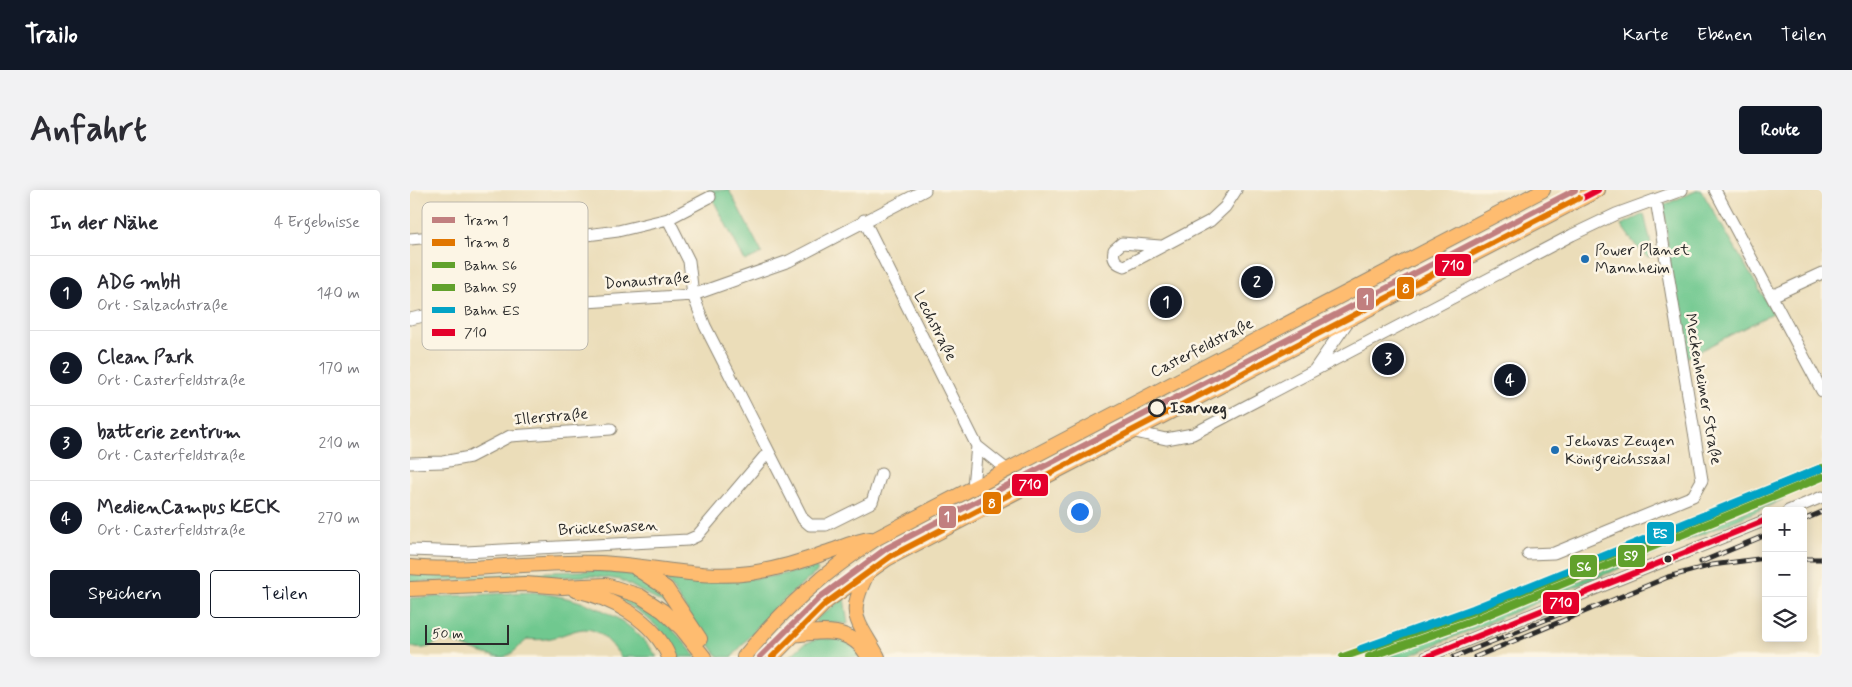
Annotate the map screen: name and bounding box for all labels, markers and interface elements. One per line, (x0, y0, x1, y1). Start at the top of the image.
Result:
text: Trailo (25, 20, 78, 51)
text: Karte (1623, 23, 1669, 47)
text: Ebenen (1697, 23, 1753, 47)
text: Teilen (1781, 23, 1827, 47)
button: Route (1739, 106, 1822, 154)
text: Anfahrt (30, 107, 147, 153)
legend (422, 202, 588, 350)
text: In der Nähe (50, 209, 158, 237)
text: 4 Ergebnisse (274, 212, 360, 233)
text: Tram 1 (464, 212, 508, 230)
text: Tram 8 (464, 234, 510, 252)
place label: Power Planet Mannheim (1595, 240, 1690, 279)
line badge: 710 (1434, 253, 1472, 277)
marker: Power Planet Mannheim (1579, 253, 1591, 265)
text: Bahn S6 (464, 257, 517, 275)
text: 710 (1442, 257, 1464, 275)
pin: 2 (1241, 263, 1273, 301)
street label: Donaustraße (604, 268, 691, 294)
text: ADG mbH (97, 270, 180, 295)
line badge: 8 (1396, 276, 1415, 300)
text: Bahn S9 (464, 279, 517, 297)
text: 8 (1402, 280, 1410, 298)
text: 1 (62, 283, 70, 304)
text: 140 m (316, 283, 360, 304)
pin: 1 (1150, 283, 1182, 321)
street label: Lechstraße (908, 287, 962, 365)
line badge: 1 (1356, 287, 1375, 311)
text: 1 (1363, 291, 1369, 309)
text: Ort · Salzachstraße (97, 295, 228, 316)
text: Bahn ES (464, 302, 520, 320)
street label: Meckenheimer Straße (1679, 312, 1727, 466)
street label: Casterfeldstraße (1147, 313, 1257, 383)
text: 710 (464, 324, 487, 342)
pin: 3 (1372, 340, 1404, 378)
text: Clean Park (97, 345, 194, 370)
text: 2 (62, 358, 70, 379)
text: 170 m (318, 358, 360, 379)
pin: 4 (1494, 361, 1526, 399)
text: Ort · Casterfeldstraße (97, 370, 246, 391)
place label: Isarweg (1170, 398, 1227, 420)
marker: Isarweg (1148, 399, 1166, 417)
street label: Illerstraße (513, 403, 589, 431)
text: batterie zentrum (97, 420, 241, 445)
place label: Jehovas Zeugen Königreichssaal (1565, 431, 1675, 471)
text: 3 (62, 433, 70, 454)
text: 210 m (319, 433, 360, 454)
marker: Jehovas Zeugen Königreichssaal (1549, 444, 1561, 456)
text: Ort · Casterfeldstraße (97, 445, 246, 466)
line badge: 710 (1011, 473, 1049, 497)
text: 710 (1019, 476, 1041, 494)
line badge: 8 (982, 491, 1002, 515)
text: MedienCampus KECK (97, 495, 280, 520)
text: 8 (988, 495, 996, 513)
your location (1067, 499, 1093, 525)
line badge: 1 (938, 505, 957, 529)
map controls (1762, 507, 1807, 642)
button: + (1762, 507, 1807, 552)
text: 4 (61, 508, 71, 529)
text: 270 m (317, 508, 360, 529)
text: 1 (944, 508, 950, 526)
street label: Brückeswasen (558, 515, 659, 541)
text: Ort · Casterfeldstraße (97, 520, 246, 541)
line badge: ES (1646, 521, 1675, 545)
text: ES (1652, 525, 1668, 543)
line badge: S9 (1617, 544, 1646, 568)
text: S9 (1624, 547, 1638, 565)
button: − (1762, 552, 1807, 597)
line badge: S6 (1569, 554, 1598, 578)
unlabelled marker (1663, 554, 1673, 564)
text: S6 (1577, 558, 1591, 576)
button: Speichern (50, 570, 200, 618)
button: Teilen (210, 570, 360, 618)
line badge: 710 (1542, 591, 1580, 615)
text: 710 (1550, 594, 1572, 612)
button: layers (1762, 597, 1807, 642)
scale bar (425, 622, 509, 645)
text: 50 m (432, 625, 463, 643)

